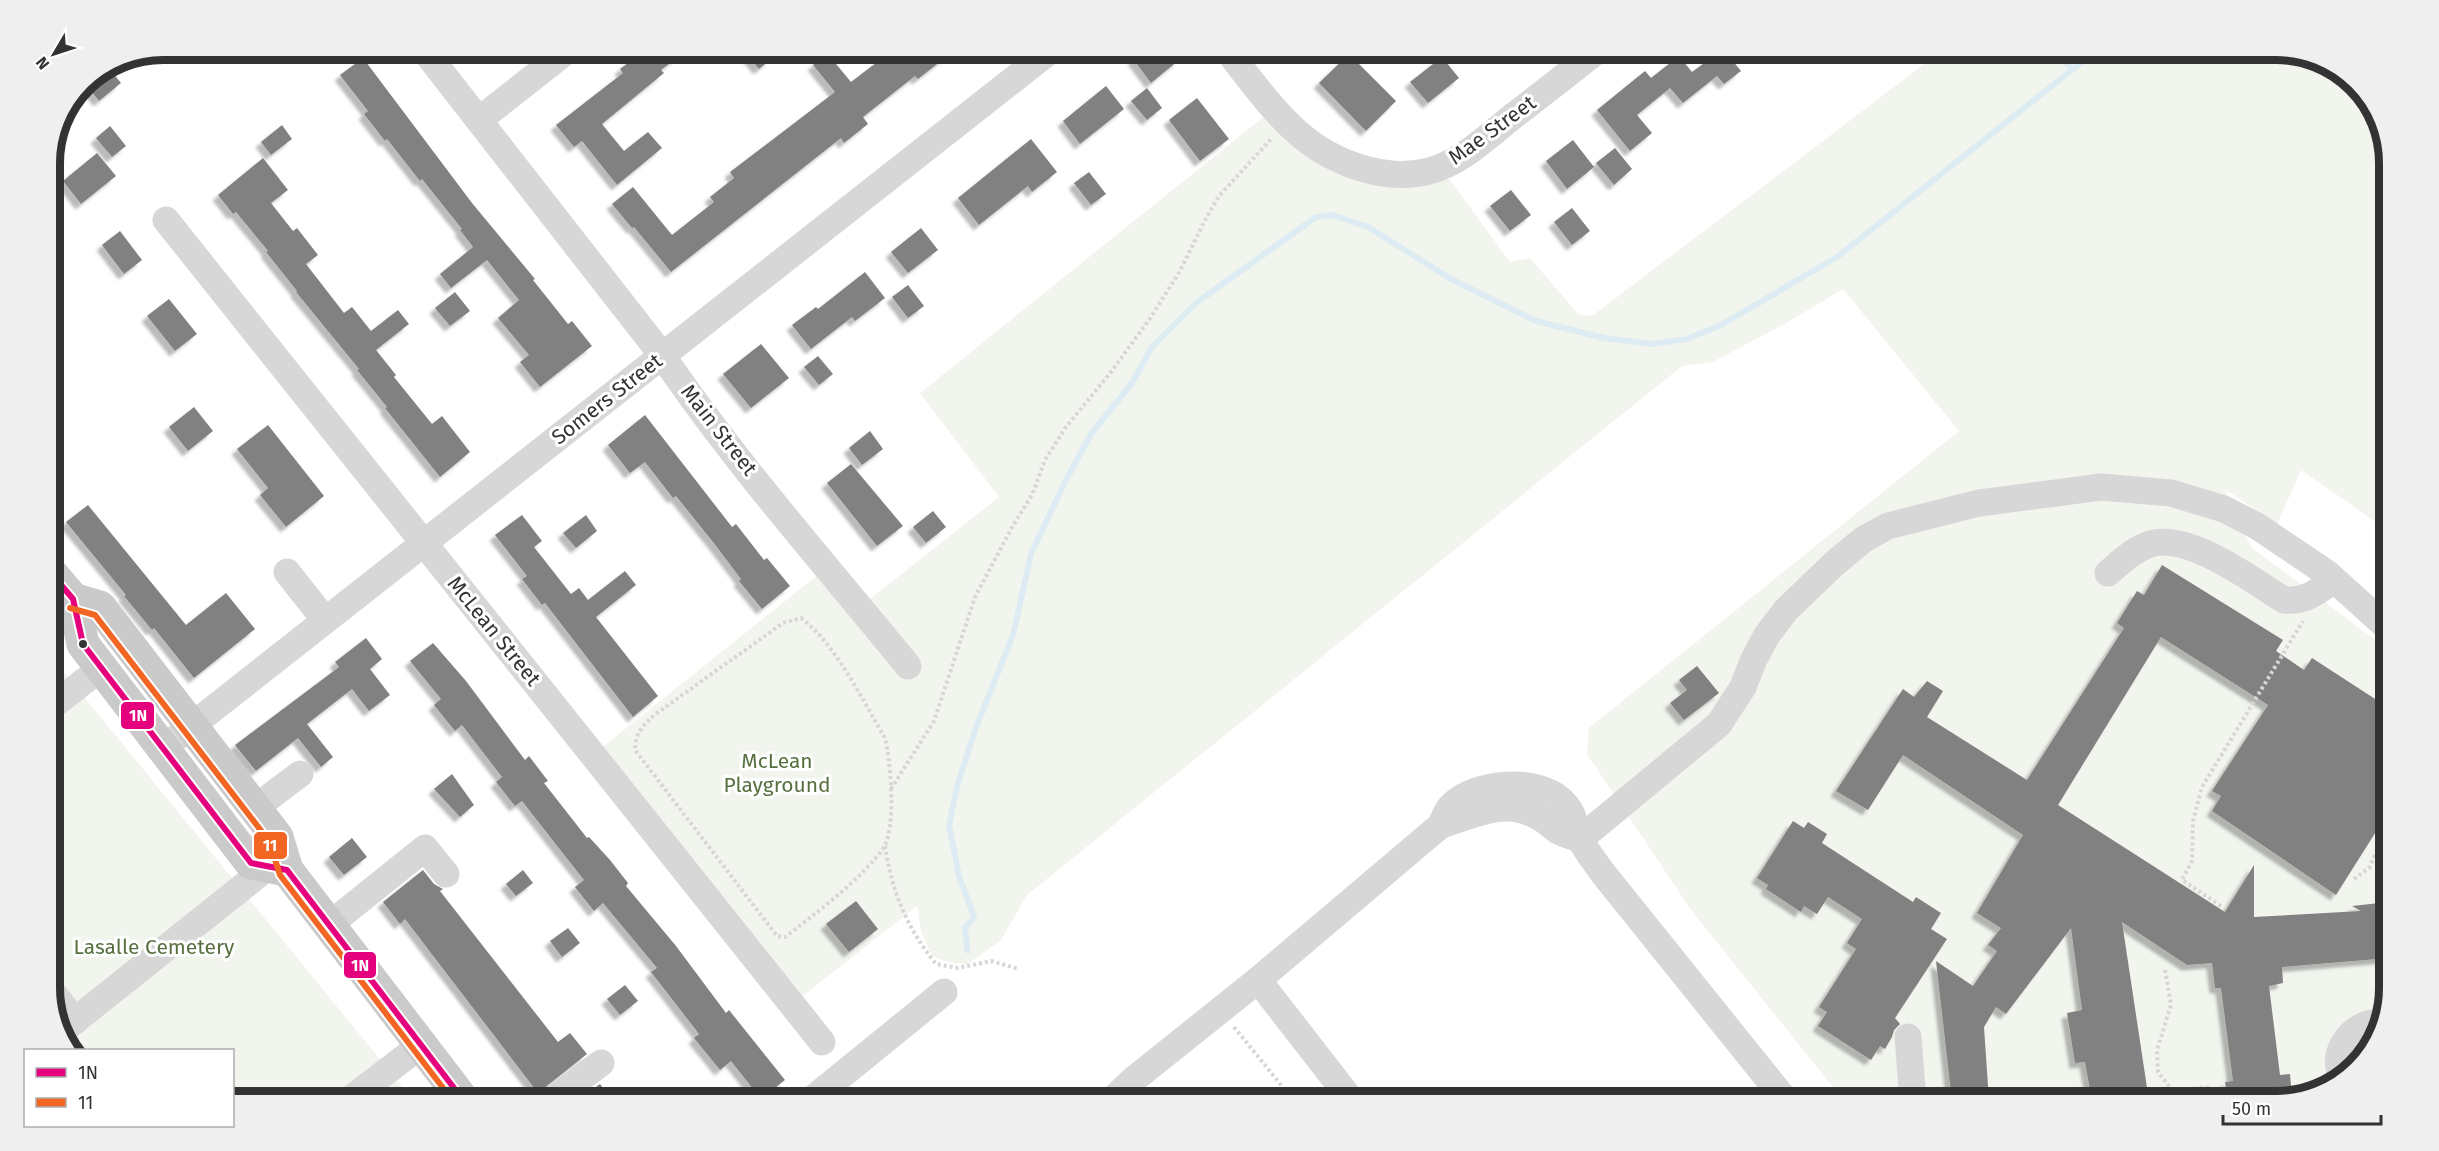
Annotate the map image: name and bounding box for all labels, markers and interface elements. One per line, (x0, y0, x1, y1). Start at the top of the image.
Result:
north arrow (24, 24, 84, 84)
text: N (32, 53, 53, 73)
street label: Mae Street (1443, 89, 1541, 170)
street label: Somers Street (546, 347, 668, 450)
street label: Main Street (675, 379, 763, 481)
street label: McLean Street (442, 571, 546, 692)
unlabelled marker (77, 638, 89, 650)
line badge: 1N (120, 701, 155, 730)
text: 1N (129, 706, 147, 725)
park label: McLean Playground (723, 748, 831, 798)
line badge: 11 (253, 831, 288, 860)
text: 11 (263, 836, 277, 855)
park label: Lasalle Cemetery (74, 934, 235, 960)
line badge: 1N (343, 951, 377, 979)
text: 1N (351, 956, 369, 975)
legend (24, 1049, 234, 1127)
text: 1N (78, 1062, 98, 1084)
scale bar (2223, 1088, 2380, 1126)
text: 11 (78, 1092, 93, 1114)
text: 50 m (2232, 1098, 2271, 1120)

